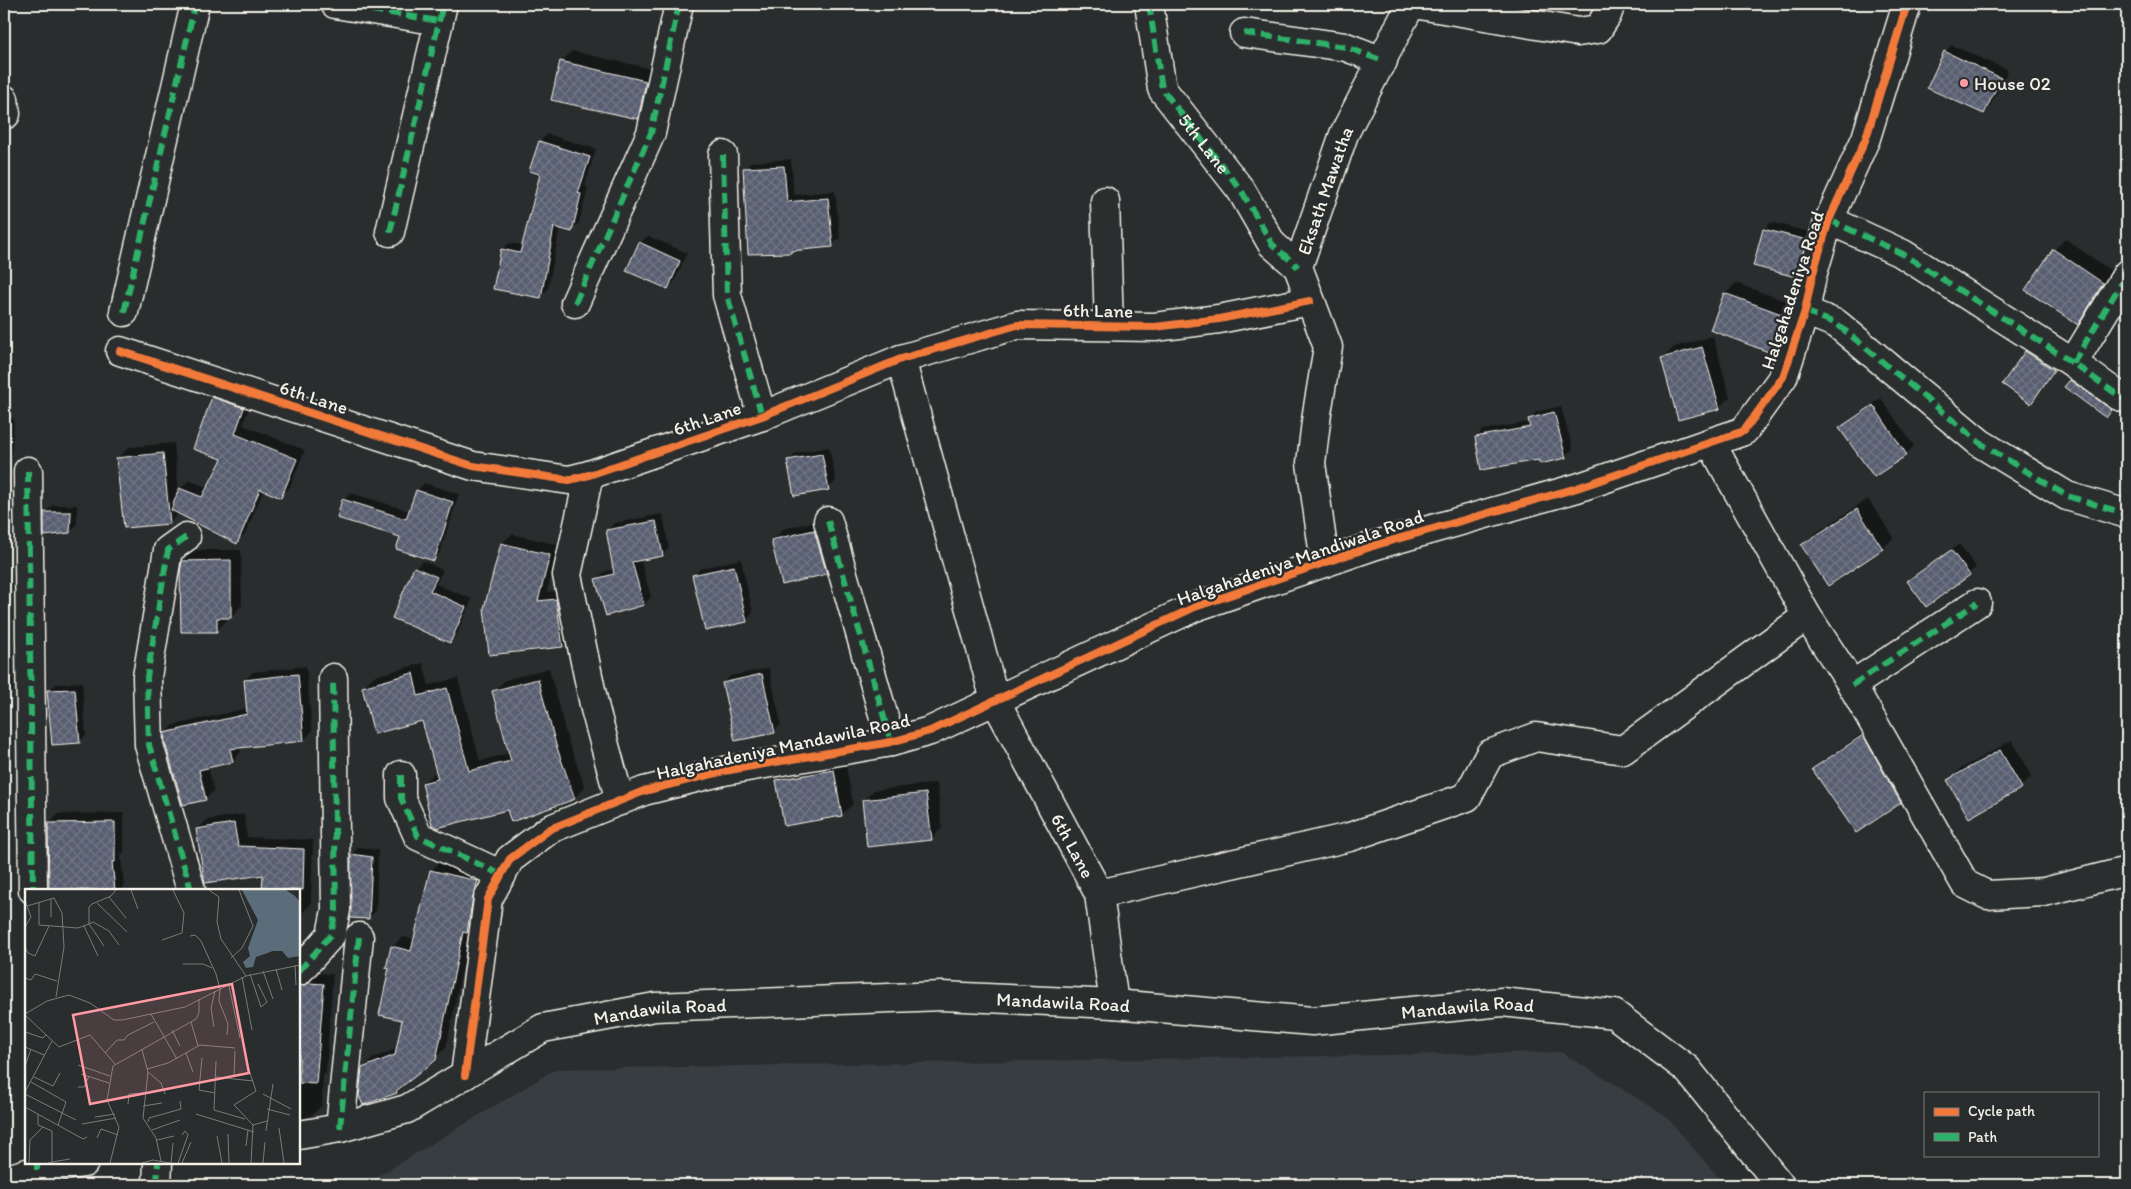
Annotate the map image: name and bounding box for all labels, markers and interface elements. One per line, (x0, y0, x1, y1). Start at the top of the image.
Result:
place label: House 02 (1974, 72, 2051, 95)
marker: House 02 (1958, 77, 1970, 89)
street label: 5th Lane (1173, 109, 1235, 179)
street label: Eksath Mawatha (1292, 122, 1358, 258)
street label: Halgahadeniya Road (1756, 207, 1829, 373)
street label: 6th Lane (1063, 298, 1133, 323)
street label: 6th Lane (277, 376, 351, 419)
street label: 6th Lane (670, 396, 744, 441)
street label: Halgahadeniya Mandiwala Road (1174, 504, 1426, 611)
street label: Halgahadeniya Mandawila Road (654, 708, 912, 785)
street label: 6th Lane (1046, 809, 1099, 882)
inset map (25, 889, 300, 1164)
street label: Mandawila Road (996, 988, 1131, 1017)
street label: Mandawila Road (1400, 991, 1535, 1024)
street label: Mandawila Road (592, 993, 727, 1030)
legend (1924, 1092, 2098, 1156)
text: Cycle path (1968, 1102, 2035, 1120)
text: Path (1968, 1128, 1997, 1146)

